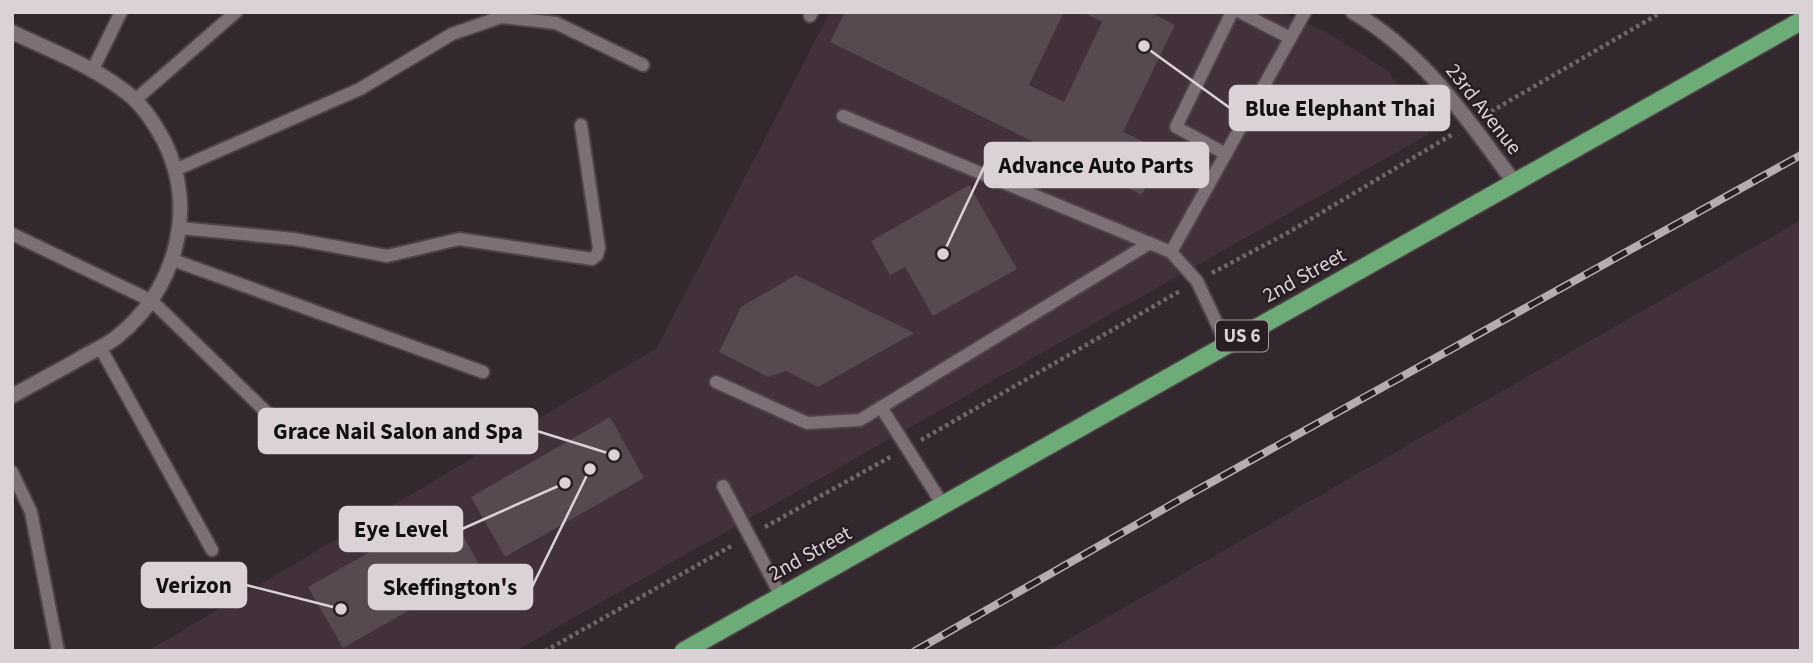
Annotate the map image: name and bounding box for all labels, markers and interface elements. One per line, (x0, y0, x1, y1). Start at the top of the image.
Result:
street label: 23rd Avenue (1439, 57, 1529, 161)
callout: Blue Elephant Thai (1230, 86, 1449, 130)
text: Blue Elephant Thai (1245, 92, 1435, 125)
callout: Advance Auto Parts (985, 143, 1208, 187)
text: Advance Auto Parts (998, 149, 1193, 182)
street label: 2nd Street (1257, 240, 1351, 310)
road number: US 6 (1216, 320, 1268, 352)
callout: Grace Nail Salon and Spa (259, 409, 537, 453)
text: Grace Nail Salon and Spa (273, 415, 523, 448)
callout: Eye Level (340, 507, 462, 551)
text: Eye Level (354, 513, 449, 546)
street label: 2nd Street (763, 518, 857, 588)
callout: Verizon (142, 563, 246, 607)
callout: Skeffington's (369, 565, 532, 609)
text: Verizon (155, 569, 232, 602)
text: Skeffington's (383, 571, 517, 604)

